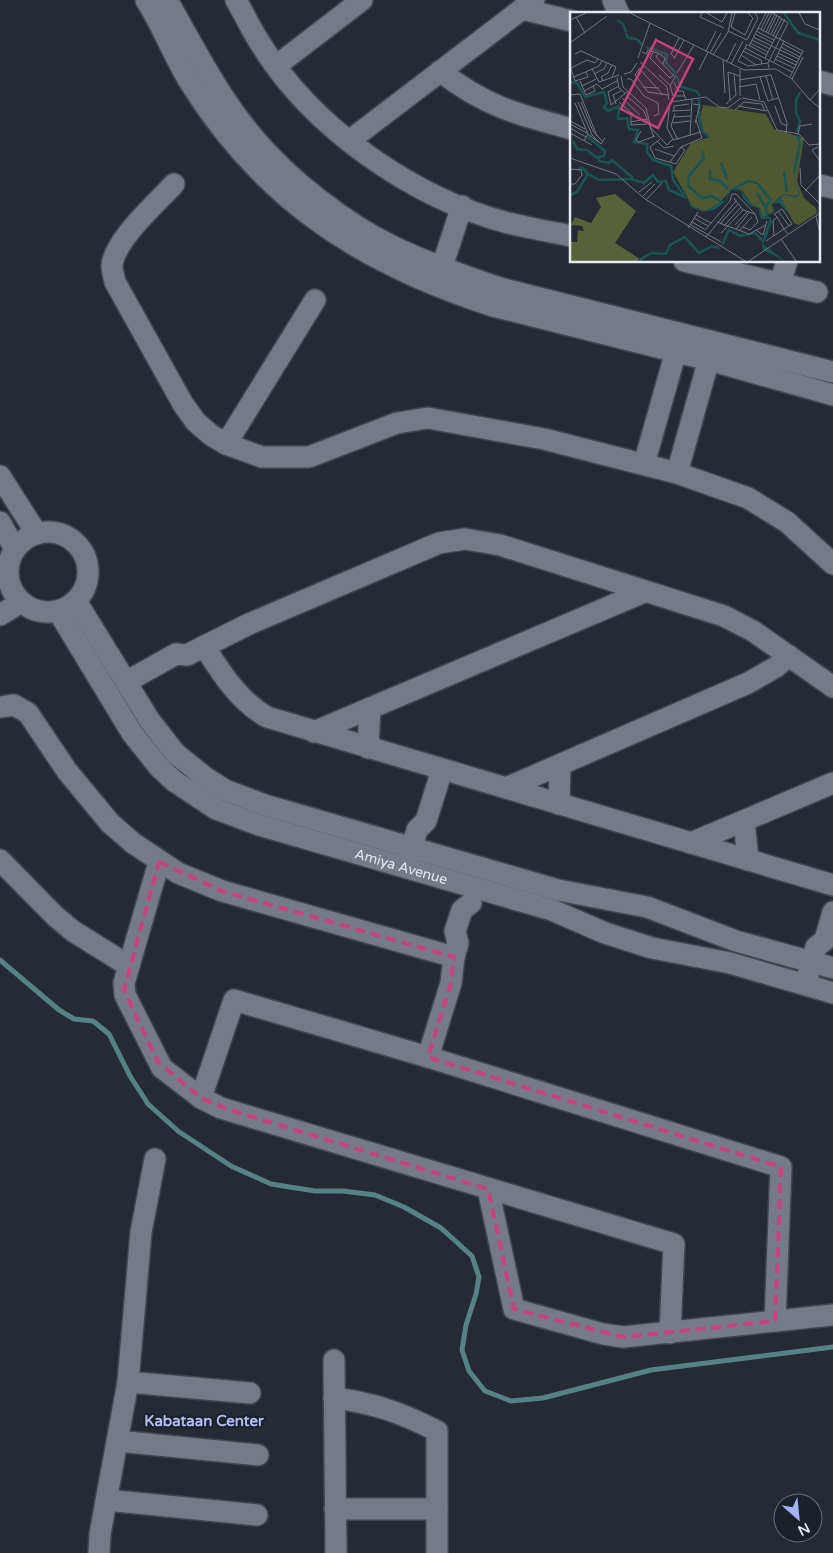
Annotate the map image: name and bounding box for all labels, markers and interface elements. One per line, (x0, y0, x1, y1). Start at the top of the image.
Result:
inset map (570, 12, 820, 262)
street label: Amiya Avenue (353, 845, 449, 888)
district label: Kabataan Center (144, 1412, 264, 1430)
north arrow (773, 1493, 823, 1543)
text: N (795, 1519, 813, 1539)

